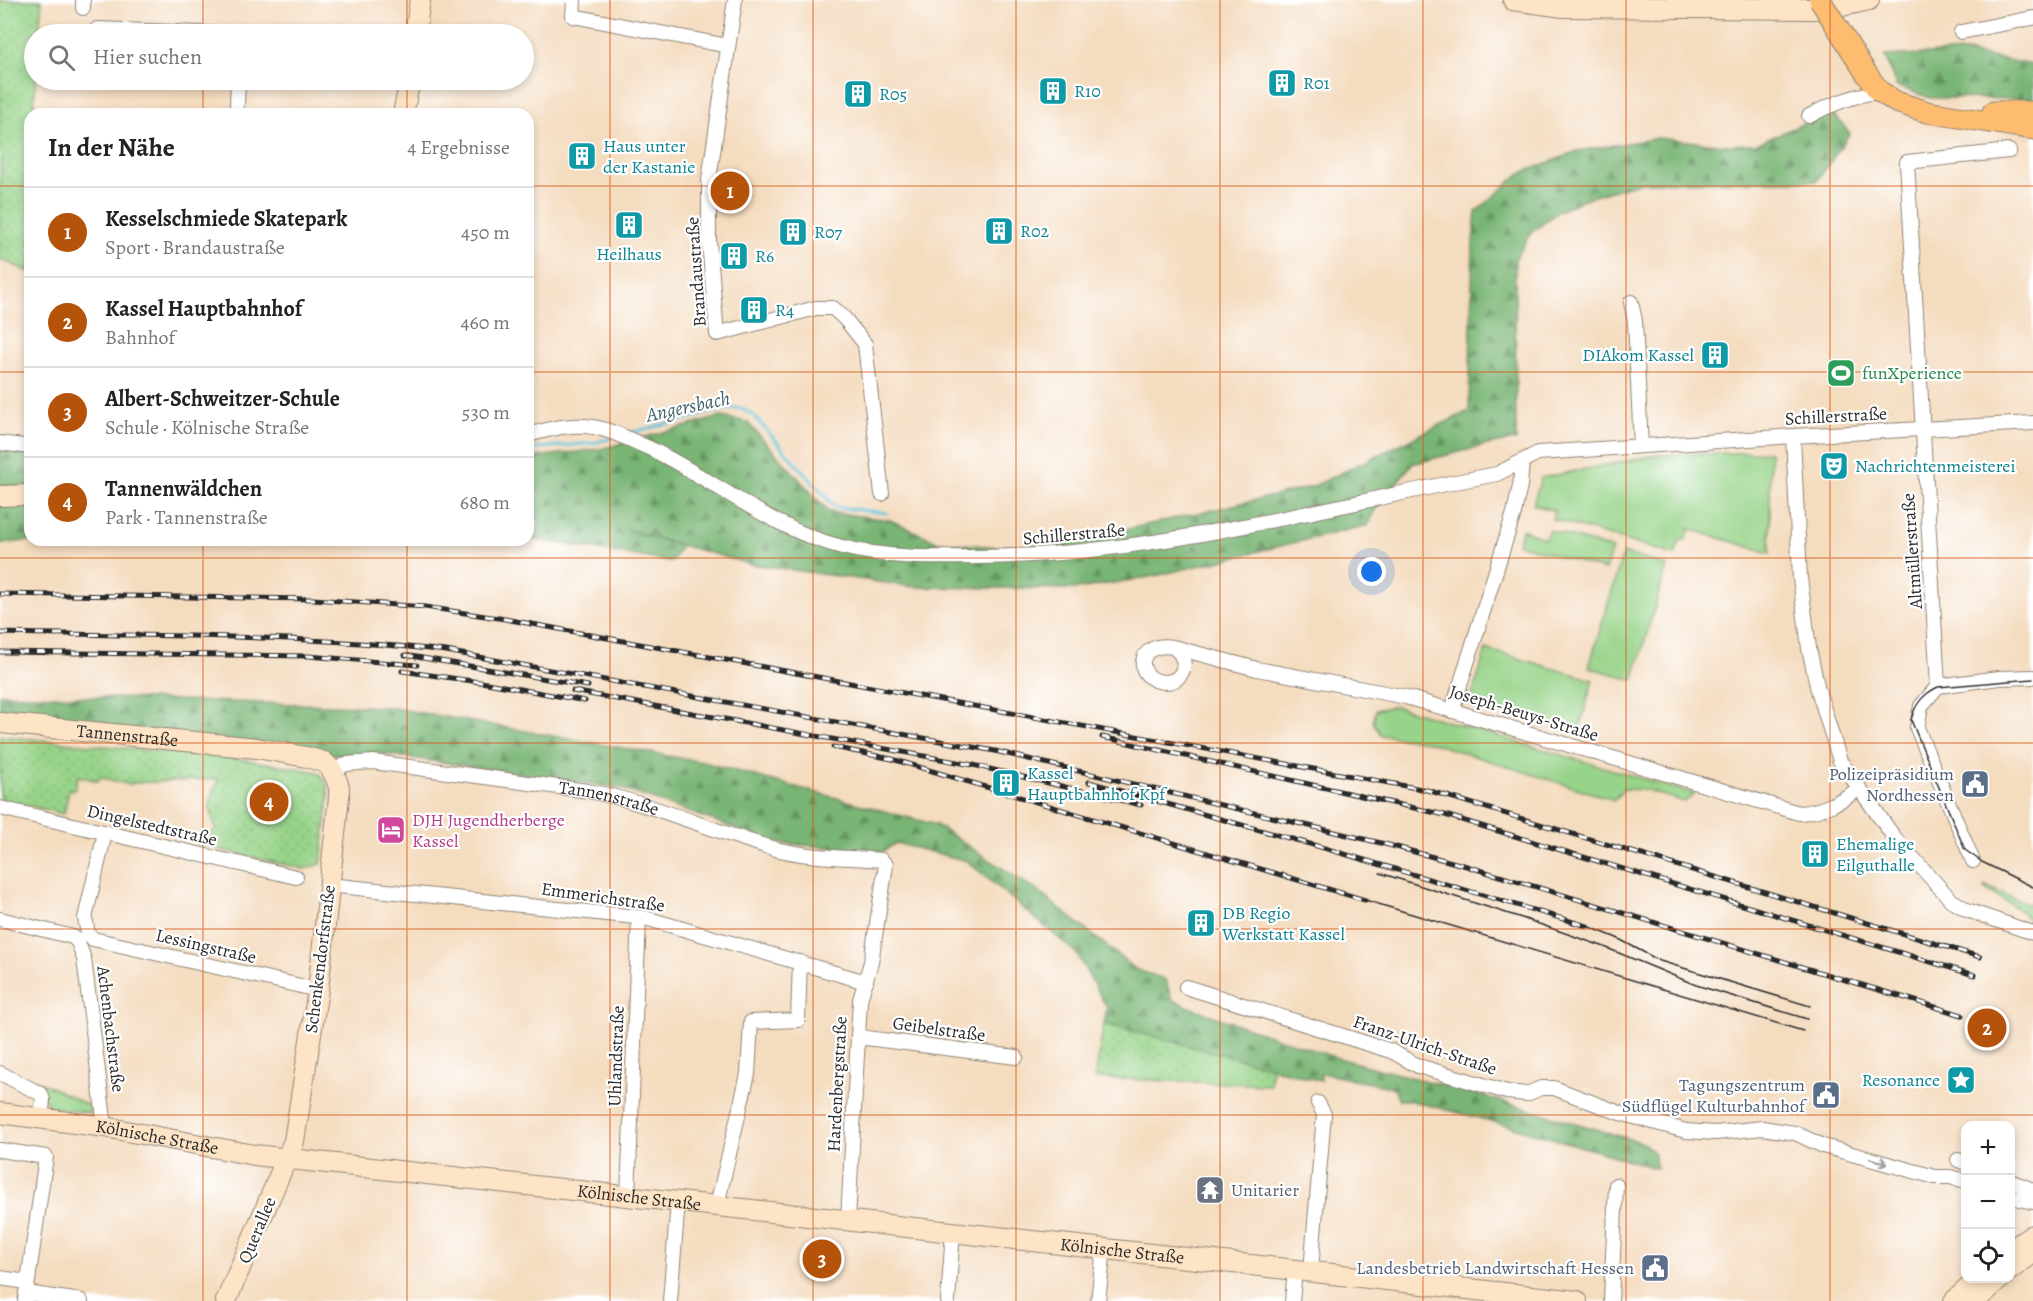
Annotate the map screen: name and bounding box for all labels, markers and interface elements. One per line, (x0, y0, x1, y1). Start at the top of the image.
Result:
search box (24, 24, 534, 90)
icon: search (45, 41, 78, 74)
text: Hier suchen (93, 42, 202, 72)
building icon: R01 (1266, 67, 1298, 99)
place label: R01 (1303, 71, 1330, 95)
building icon: R10 (1037, 75, 1069, 107)
building icon: R05 (842, 78, 874, 110)
place label: R10 (1074, 79, 1101, 103)
place label: R05 (879, 82, 907, 106)
text: In der Nähe (48, 130, 175, 165)
text: 4 Ergebnisse (407, 134, 510, 161)
place label: Haus unter der Kastanie (603, 134, 695, 179)
building icon: Haus unter der Kastanie (566, 140, 598, 172)
pin: 1 (710, 168, 750, 213)
text: Kesselschmiede Skatepark (105, 204, 347, 234)
building icon: Heilhaus (613, 209, 645, 241)
building icon: R02 (983, 215, 1015, 247)
street label: Brandaustraße (680, 216, 712, 328)
building icon: R07 (777, 216, 809, 248)
text: 1 (64, 219, 71, 246)
text: 450 m (461, 219, 510, 246)
place label: R02 (1020, 219, 1050, 243)
place label: R07 (814, 220, 843, 244)
text: Sport · Brandaustraße (105, 234, 285, 261)
building icon: R6 (718, 240, 750, 272)
place label: Heilhaus (596, 242, 662, 266)
place label: R6 (755, 244, 774, 268)
text: Kassel Hauptbahnhof (105, 294, 302, 324)
building icon: R4 (738, 294, 770, 326)
place label: R4 (775, 298, 794, 322)
text: 2 (63, 309, 72, 336)
text: 460 m (460, 309, 510, 336)
text: Bahnhof (105, 324, 175, 351)
building icon: DIAkom Kassel (1699, 339, 1731, 371)
place label: DIAkom Kassel (1582, 343, 1695, 367)
sports icon: funXperience (1825, 357, 1857, 389)
place label: funXperience (1862, 361, 1962, 385)
text: Albert-Schweitzer-Schule (105, 384, 340, 414)
water label: Angersbach (643, 384, 733, 429)
text: 3 (63, 399, 72, 426)
text: 530 m (462, 399, 510, 426)
street label: Schillerstraße (1784, 401, 1888, 431)
text: Schule · Kölnische Straße (105, 414, 309, 441)
theatre icon: Nachrichtenmeisterei (1818, 450, 1850, 482)
place label: Nachrichtenmeisterei (1855, 454, 2016, 478)
text: Tannenwäldchen (105, 474, 262, 504)
text: 4 (63, 489, 72, 516)
text: 680 m (460, 489, 510, 516)
street label: Altmüllerstraße (1896, 492, 1928, 611)
text: Park · Tannenstraße (105, 504, 268, 531)
street label: Schillerstraße (1022, 518, 1126, 550)
your location (1357, 557, 1386, 586)
street label: Joseph-Beuys-Straße (1447, 679, 1601, 747)
street label: Tannenstraße (75, 719, 179, 752)
place label: Kassel Hauptbahnhof Kpf (1027, 761, 1168, 806)
place label: Polizeipräsidium Nordhessen (1829, 762, 1954, 807)
building icon: Kassel Hauptbahnhof Kpf (990, 767, 1022, 799)
public building icon: Polizeipräsidium Nordhessen (1959, 768, 1991, 800)
street label: Tannenstraße (557, 775, 662, 821)
pin: 4 (250, 780, 288, 824)
street label: Dingelstedtstraße (85, 798, 219, 852)
place label: DJH Jugendherberge Kassel (412, 808, 565, 853)
hotel icon: DJH Jugendherberge Kassel (375, 814, 407, 846)
place label: Ehemalige Eilguthalle (1836, 832, 1915, 877)
building icon: Ehemalige Eilguthalle (1799, 838, 1831, 870)
street label: Emmerichstraße (540, 876, 666, 918)
street label: Schenkendorfstraße (299, 883, 341, 1035)
place label: DB Regio Werkstatt Kassel (1221, 901, 1345, 946)
building icon: DB Regio Werkstatt Kassel (1185, 907, 1217, 939)
street label: Lessingstraße (153, 923, 259, 969)
street label: Achenbachstraße (91, 963, 131, 1094)
street label: Uhlandstraße (602, 1005, 630, 1107)
pin: 2 (1968, 1006, 2006, 1050)
street label: Franz-Ulrich-Straße (1350, 1009, 1500, 1081)
street label: Geibelstraße (891, 1011, 987, 1047)
street label: Hardenbergstraße (821, 1015, 853, 1153)
place icon: Resonance (1945, 1064, 1977, 1096)
place label: Resonance (1862, 1068, 1940, 1092)
place label: Tagungszentrum Südflügel Kulturbahnhof (1622, 1073, 1808, 1118)
public building icon: Tagungszentrum Südflügel Kulturbahnhof (1810, 1079, 1842, 1111)
street label: Kölnische Straße (94, 1114, 221, 1160)
map controls (1961, 1121, 2015, 1283)
button: + (1961, 1121, 2015, 1175)
one-way arrow (1869, 1156, 1888, 1168)
temple icon: Unitarier (1194, 1174, 1226, 1206)
button: − (1961, 1175, 2015, 1229)
place label: Unitarier (1231, 1178, 1299, 1202)
street label: Kölnische Straße (576, 1179, 702, 1216)
street label: Querallee (232, 1193, 282, 1267)
button: locate (1961, 1229, 2015, 1283)
street label: Kölnische Straße (1059, 1232, 1185, 1270)
pin: 3 (802, 1236, 842, 1282)
public building icon: Landesbetrieb Landwirtschaft Hessen (1639, 1252, 1671, 1284)
place label: Landesbetrieb Landwirtschaft Hessen (1356, 1256, 1634, 1280)

